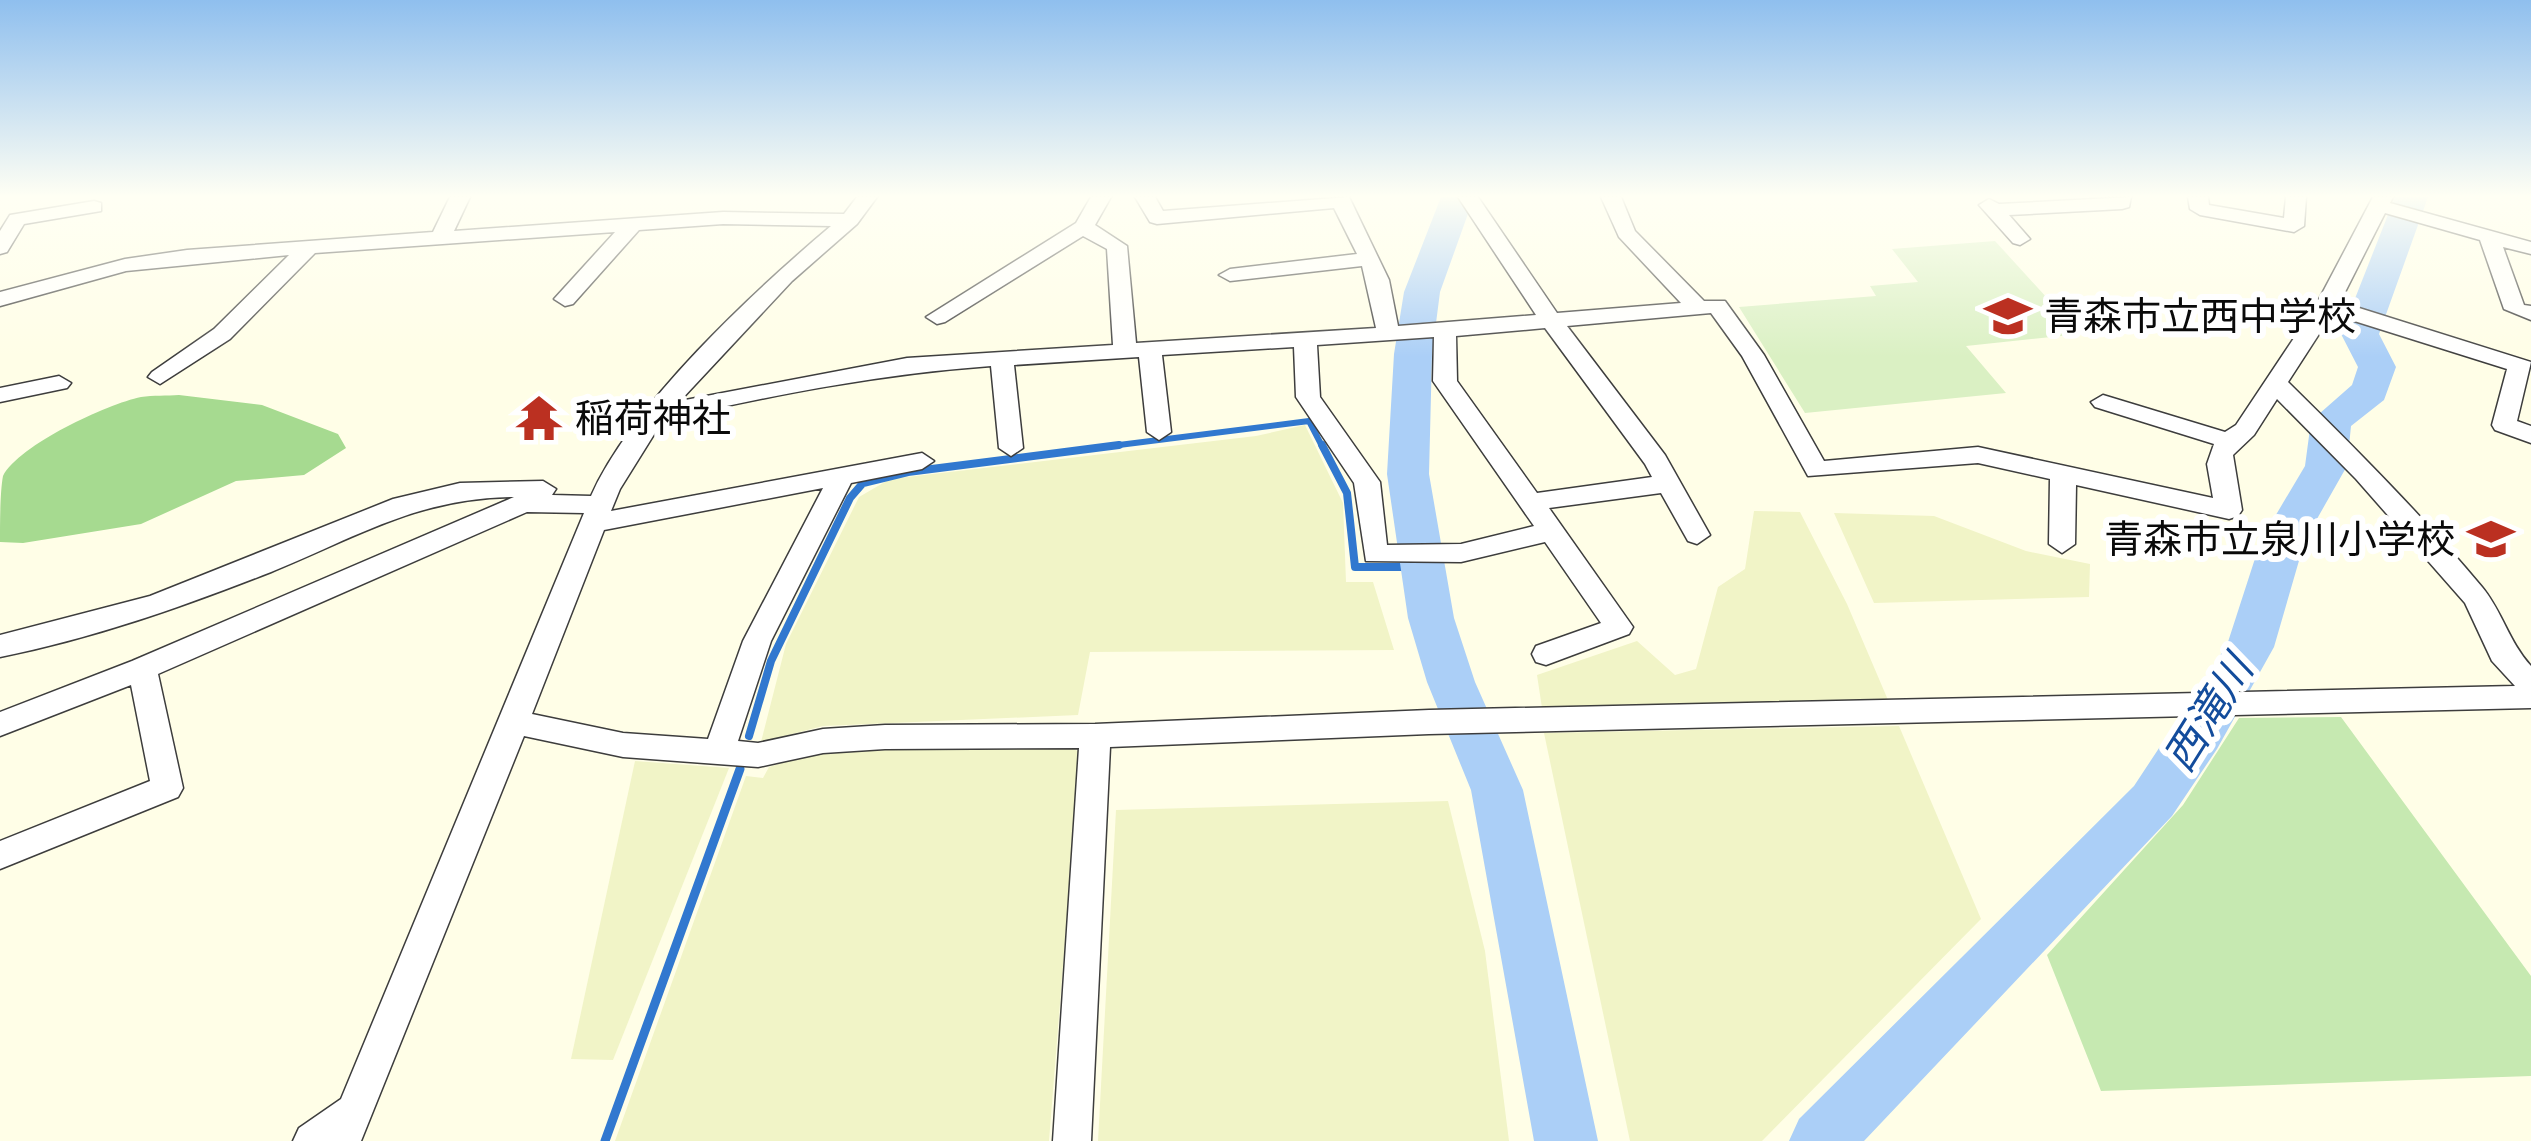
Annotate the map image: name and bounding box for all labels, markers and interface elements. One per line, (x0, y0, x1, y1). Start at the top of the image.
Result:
school or university icon: 青森市立西中学校 (1983, 291, 2033, 341)
place label: 青森市立西中学校 (2044, 294, 2356, 340)
temple icon: 稲荷神社 (514, 393, 564, 443)
place label: 稲荷神社 (575, 396, 731, 442)
school or university icon: 青森市立泉川小学校 (2466, 514, 2516, 564)
place label: 青森市立泉川小学校 (2104, 517, 2455, 563)
water label: 西滝川 (2154, 643, 2265, 780)

